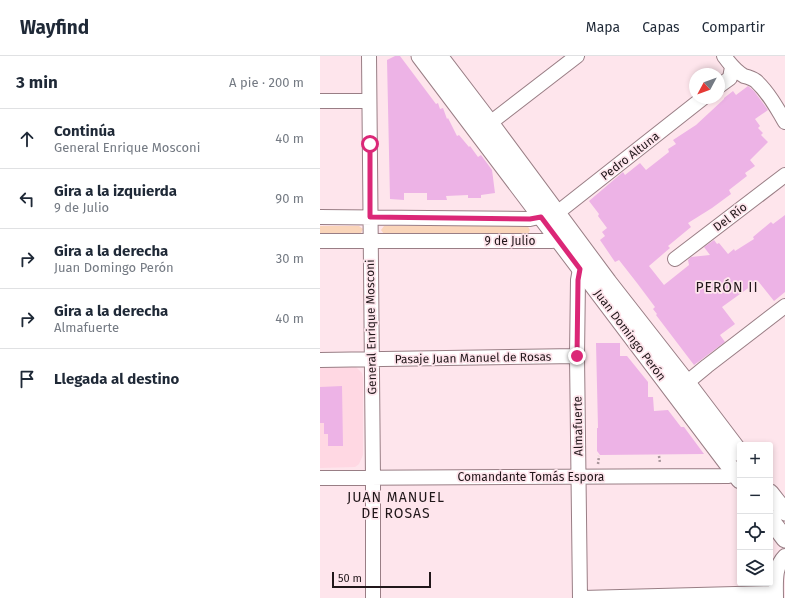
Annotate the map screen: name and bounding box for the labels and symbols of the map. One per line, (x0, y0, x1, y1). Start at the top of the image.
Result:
north arrow (689, 68, 725, 104)
street label: Pedro Altuna (598, 129, 662, 183)
route start (361, 135, 379, 153)
street label: Del Río (710, 200, 750, 234)
street label: 9 de Julio (485, 234, 535, 248)
street label: General Enrique Mosconi (363, 259, 379, 395)
district label: PERÓN II (695, 278, 759, 296)
street label: Juan Domingo Perón (591, 287, 669, 383)
route end (568, 347, 586, 365)
street label: Pasaje Juan Manuel de Rosas (395, 350, 552, 366)
street label: Almafuerte (570, 396, 586, 456)
street label: Comandante Tomás Espora (458, 470, 604, 484)
district label: JUAN MANUEL DE ROSAS (347, 489, 445, 522)
scale bar (332, 570, 431, 589)

